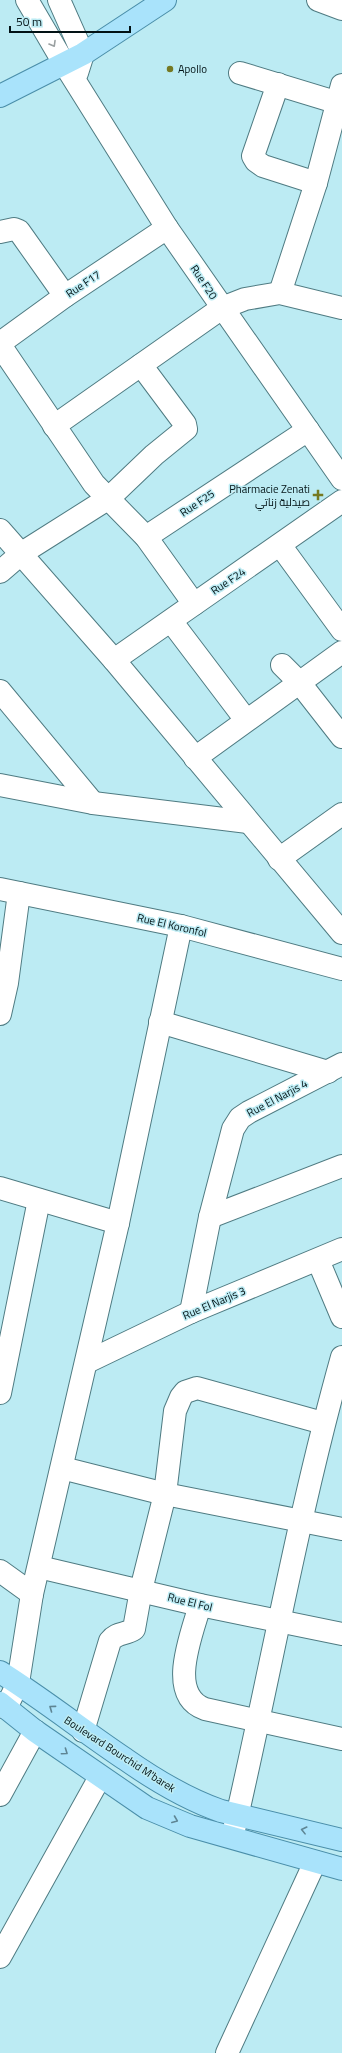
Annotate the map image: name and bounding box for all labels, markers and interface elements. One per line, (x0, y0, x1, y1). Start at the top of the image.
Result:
scale bar (10, 8, 130, 34)
text: 50 m (16, 12, 42, 31)
one-way arrow (48, 40, 55, 47)
place label: Apollo (178, 61, 207, 77)
marker: Apollo (165, 64, 175, 74)
street label: Rue F20 (187, 261, 221, 303)
street label: Rue F17 (62, 267, 104, 301)
place label: Pharmacie Zenati صيدلية زناتي (229, 481, 310, 511)
street label: Rue F25 (176, 486, 218, 520)
marker: Pharmacie Zenati صيدلية زناتي (313, 490, 323, 500)
street label: Rue F24 (207, 564, 249, 598)
street label: Rue El Koronfol (136, 909, 208, 941)
street label: Rue El Narjis 4 (244, 1075, 310, 1121)
street label: Rue El Narjis 3 (180, 1283, 248, 1323)
street label: Rue El Fol (166, 1589, 214, 1615)
one-way arrow (49, 1705, 56, 1713)
street label: Boulevard Bourchid M'barek (61, 1712, 179, 1796)
one-way arrow (60, 1747, 67, 1754)
one-way arrow (171, 1816, 178, 1824)
one-way arrow (301, 1826, 308, 1835)

